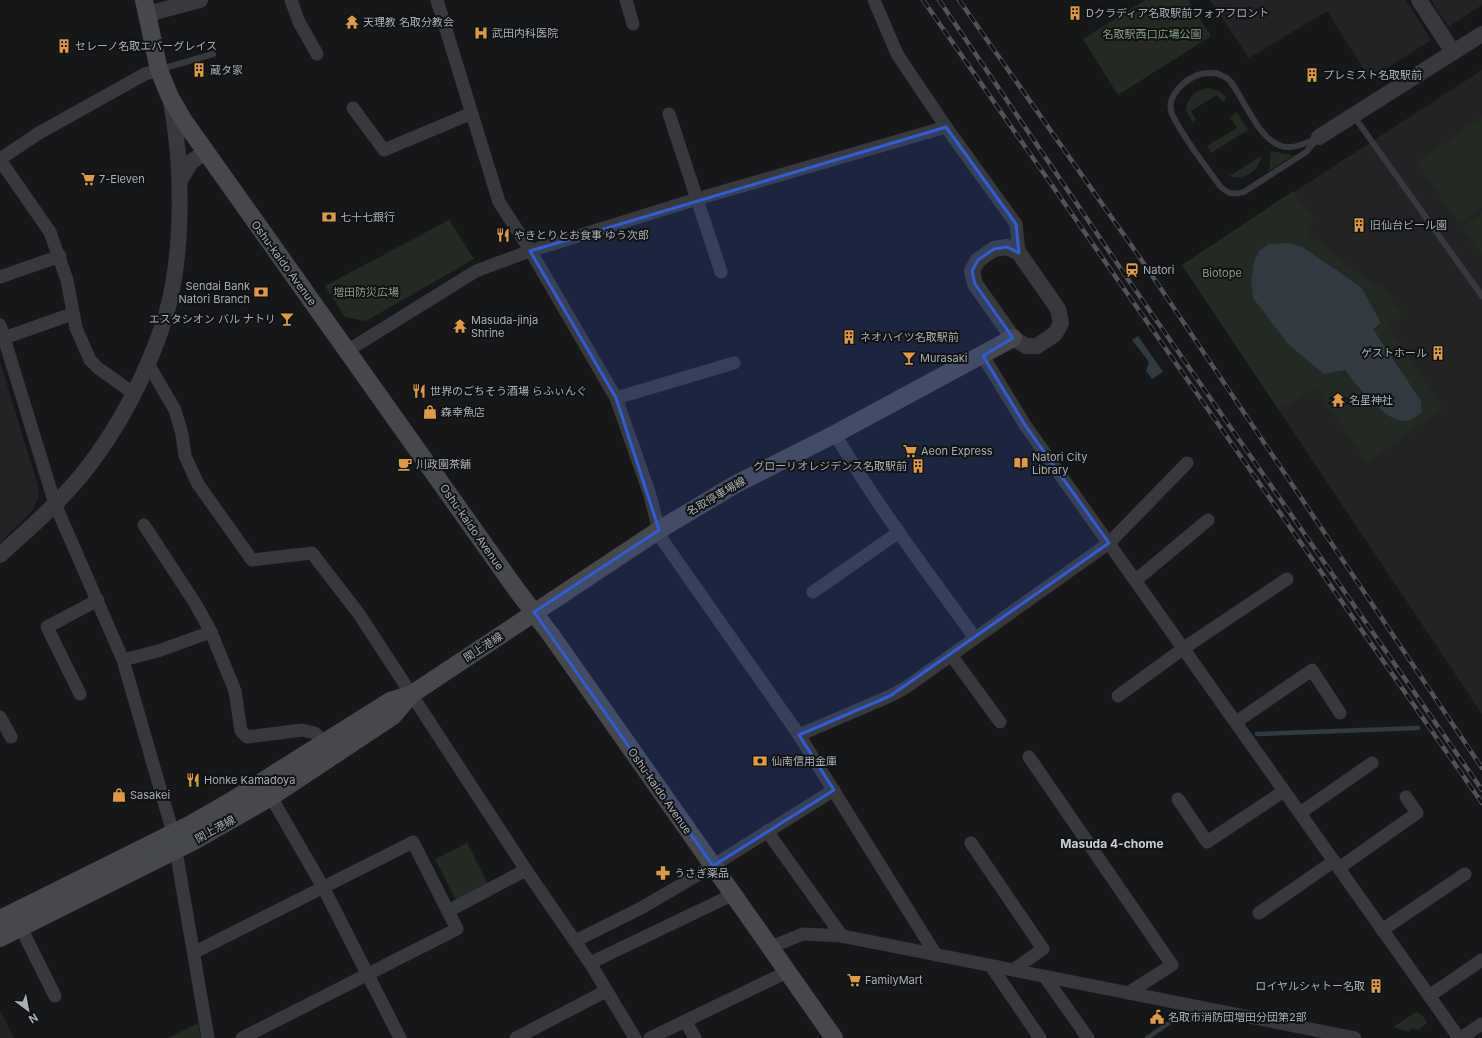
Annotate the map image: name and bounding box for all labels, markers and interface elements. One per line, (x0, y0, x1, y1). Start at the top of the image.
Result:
building icon: Dクラディア名取駅前フォアフロント (1067, 5, 1083, 21)
place label: Dクラディア名取駅前フォアフロント (1086, 6, 1269, 20)
temple icon: 天理教 名取分教会 (344, 14, 360, 30)
place label: 天理教 名取分教会 (363, 15, 454, 29)
hospital icon: 武田内科医院 (473, 25, 489, 41)
place label: 武田内科医院 (492, 26, 558, 40)
park label: 名取駅西口広場公園 (1103, 27, 1202, 41)
building icon: セレーノ名取エバーグレイス (56, 38, 72, 54)
place label: セレーノ名取エバーグレイス (75, 39, 217, 53)
building icon: 蔵タ家 (191, 62, 207, 78)
place label: 蔵タ家 (210, 63, 243, 77)
building icon: プレミスト名取駅前 (1304, 67, 1320, 83)
place label: プレミスト名取駅前 (1323, 68, 1422, 82)
supermarket icon: 7-Eleven (80, 171, 96, 187)
place label: 7-Eleven (99, 172, 145, 186)
bank icon: 七十七銀行 (321, 209, 337, 225)
place label: 七十七銀行 (340, 210, 395, 224)
building icon: 旧仙台ビール園 (1351, 217, 1367, 233)
street label: Oshu-kaido Avenue (248, 218, 320, 308)
place label: 旧仙台ビール園 (1370, 218, 1447, 232)
restaurant icon: やきとりとお食事 ゆう次郎 (495, 227, 511, 243)
place label: やきとりとお食事 ゆう次郎 (514, 228, 649, 242)
station icon: Natori (1124, 262, 1140, 278)
place label: Natori (1143, 263, 1175, 277)
park label: Biotope (1202, 266, 1242, 280)
place label: Sendai Bank Natori Branch (179, 279, 250, 306)
bank icon: Sendai Bank Natori Branch (253, 284, 269, 300)
park label: 増田防災広場 (333, 285, 399, 299)
bar icon: エスタシオン バル ナトリ (279, 311, 295, 327)
place label: エスタシオン バル ナトリ (149, 312, 276, 326)
place label: Masuda-jinja Shrine (471, 313, 538, 340)
temple icon: Masuda-jinja Shrine (452, 318, 468, 334)
building icon: ネオハイツ名取駅前 (841, 329, 857, 345)
place label: ネオハイツ名取駅前 (860, 330, 959, 344)
building icon: ゲストホール (1430, 345, 1446, 361)
place label: ゲストホール (1361, 346, 1427, 360)
bar icon: Murasaki (901, 350, 917, 366)
place label: Murasaki (920, 351, 967, 365)
restaurant icon: 世界のごちそう酒場 らふぃんぐ (411, 383, 427, 399)
place label: 世界のごちそう酒場 らふぃんぐ (430, 384, 587, 398)
temple icon: 名星神社 (1330, 392, 1346, 408)
place label: 名星神社 (1349, 393, 1393, 407)
shop icon: 森幸魚店 (422, 404, 438, 420)
place label: 森幸魚店 (441, 405, 485, 419)
supermarket icon: Aeon Express (902, 443, 918, 459)
place label: Aeon Express (921, 444, 993, 458)
place label: Natori City Library (1032, 450, 1087, 477)
library icon: Natori City Library (1013, 455, 1029, 471)
cafe icon: 川政園茶舗 (397, 456, 413, 472)
place label: 川政園茶舗 (416, 457, 471, 471)
building icon: グローリオレジデンス名取駅前 (910, 458, 926, 474)
place label: グローリオレジデンス名取駅前 (753, 459, 907, 473)
street label: 名取停車場線 (684, 473, 748, 519)
street label: Oshu-kaido Avenue (437, 481, 507, 573)
street label: 閖上港線 (461, 629, 505, 665)
street label: Oshu-kaido Avenue (625, 745, 695, 837)
bank icon: 仙南信用金庫 (752, 753, 768, 769)
place label: 仙南信用金庫 (771, 754, 837, 768)
restaurant icon: Honke Kamadoya (185, 772, 201, 788)
place label: Honke Kamadoya (204, 773, 295, 787)
shop icon: Sasakei (111, 787, 127, 803)
place label: Sasakei (130, 788, 170, 802)
street label: 閖上港線 (192, 812, 238, 846)
district label: Masuda 4-chome (1060, 836, 1164, 851)
pharmacy icon: うさぎ薬品 (655, 865, 671, 881)
place label: うさぎ薬品 (674, 866, 729, 880)
supermarket icon: FamilyMart (846, 972, 862, 988)
place label: FamilyMart (865, 973, 923, 987)
building icon: ロイヤルシャトー名取 (1368, 978, 1384, 994)
place label: ロイヤルシャトー名取 (1255, 979, 1365, 993)
north arrow (8, 990, 48, 1030)
public building icon: 名取市消防団増田分団第2部 (1149, 1009, 1165, 1025)
text: N (26, 1010, 41, 1027)
place label: 名取市消防団増田分団第2部 (1168, 1010, 1307, 1024)

